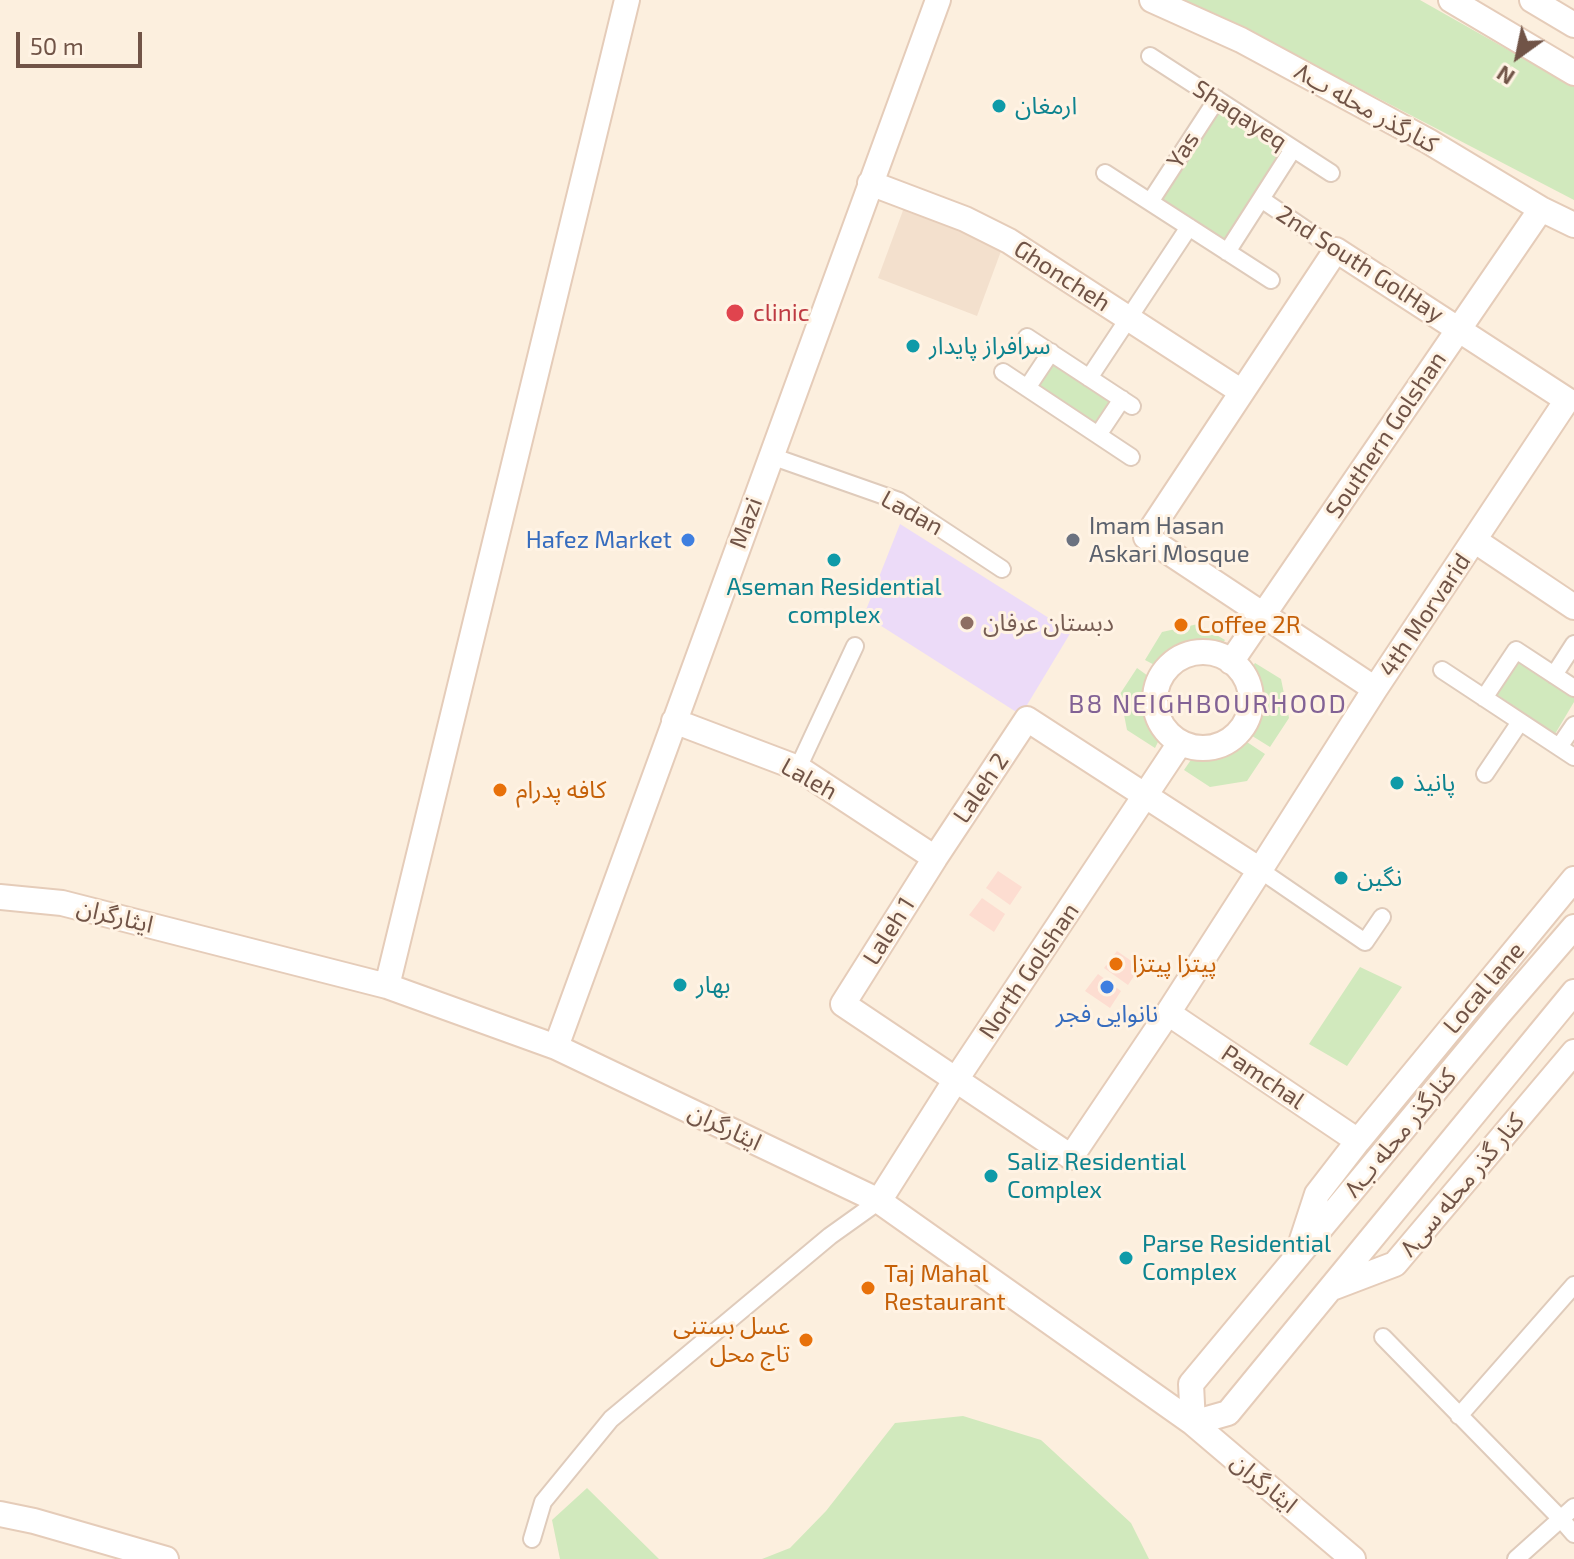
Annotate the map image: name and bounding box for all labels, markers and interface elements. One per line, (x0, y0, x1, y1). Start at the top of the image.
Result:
scale bar (20, 16, 146, 66)
north arrow (1478, 16, 1558, 96)
text: 50 m (30, 31, 84, 60)
street label: کنارگذر محله ب۸ (1289, 57, 1443, 159)
text: N (1491, 61, 1519, 91)
street label: Shaqayeq (1187, 74, 1293, 156)
place label: ارمغان (1015, 92, 1077, 120)
marker: ارمغان (990, 97, 1008, 115)
street label: Yas (1161, 126, 1205, 174)
street label: 2nd South GolHay (1271, 199, 1449, 329)
street label: Ghoncheh (1008, 234, 1116, 318)
place label: clinic (753, 299, 809, 327)
marker: clinic (724, 302, 746, 324)
place label: سرافراز پایدار (929, 332, 1051, 360)
marker: سرافراز پایدار (904, 337, 922, 355)
street label: Southern Golshan (1320, 346, 1452, 524)
street label: Ladan (876, 484, 948, 542)
street label: Mazi (724, 493, 768, 553)
place label: Imam Hasan Askari Mosque (1089, 512, 1250, 568)
place label: Hafez Market (526, 526, 672, 554)
marker: Hafez Market (679, 531, 697, 549)
marker: Imam Hasan Askari Mosque (1064, 531, 1082, 549)
street label: 4th Morvarid (1373, 548, 1477, 682)
marker: Aseman Residential complex (825, 551, 843, 569)
place label: Aseman Residential complex (726, 573, 942, 629)
place label: دبستان عرفان (983, 609, 1114, 637)
place label: Coffee 2R (1197, 611, 1301, 639)
marker: دبستان عرفان (958, 614, 976, 632)
marker: Coffee 2R (1172, 616, 1190, 634)
district label: B8 NEIGHBOURHOOD (1068, 688, 1348, 720)
street label: Laleh 2 (947, 747, 1015, 829)
street label: Laleh (776, 752, 842, 806)
place label: پانیذ (1413, 769, 1455, 797)
marker: پانیذ (1388, 774, 1406, 792)
place label: کافه پدرام (516, 776, 606, 804)
marker: کافه پدرام (491, 781, 509, 799)
place label: نگین (1357, 864, 1402, 892)
marker: نگین (1332, 869, 1350, 887)
street label: Laleh 1 (857, 892, 921, 970)
street label: ایثارگران (74, 893, 156, 939)
street label: North Golshan (973, 898, 1085, 1044)
street label: Local lane (1437, 936, 1531, 1040)
place label: پیتزا پیتزا (1132, 950, 1217, 978)
marker: پیتزا پیتزا (1107, 955, 1125, 973)
place label: بهار (696, 971, 730, 999)
marker: بهار (671, 976, 689, 994)
marker: نانوایی فجر (1098, 978, 1116, 996)
place label: نانوایی فجر (1056, 1000, 1158, 1028)
street label: Pamchal (1216, 1039, 1310, 1115)
street label: کنارگذر محله ب۸ (1338, 1063, 1462, 1203)
street label: ایثارگران (684, 1097, 766, 1157)
street label: کنار گذر محله سی۸ (1394, 1107, 1530, 1263)
place label: Saliz Residential Complex (1007, 1148, 1186, 1204)
marker: Saliz Residential Complex (982, 1167, 1000, 1185)
place label: Parse Residential Complex (1142, 1230, 1331, 1286)
marker: Parse Residential Complex (1117, 1249, 1135, 1267)
place label: Taj Mahal Restaurant (884, 1260, 1006, 1316)
marker: Taj Mahal Restaurant (859, 1279, 877, 1297)
place label: عسل بستنی تاج محل (673, 1312, 790, 1368)
marker: عسل بستنی تاج محل (797, 1331, 815, 1349)
street label: ایثارگران (1225, 1447, 1303, 1519)

